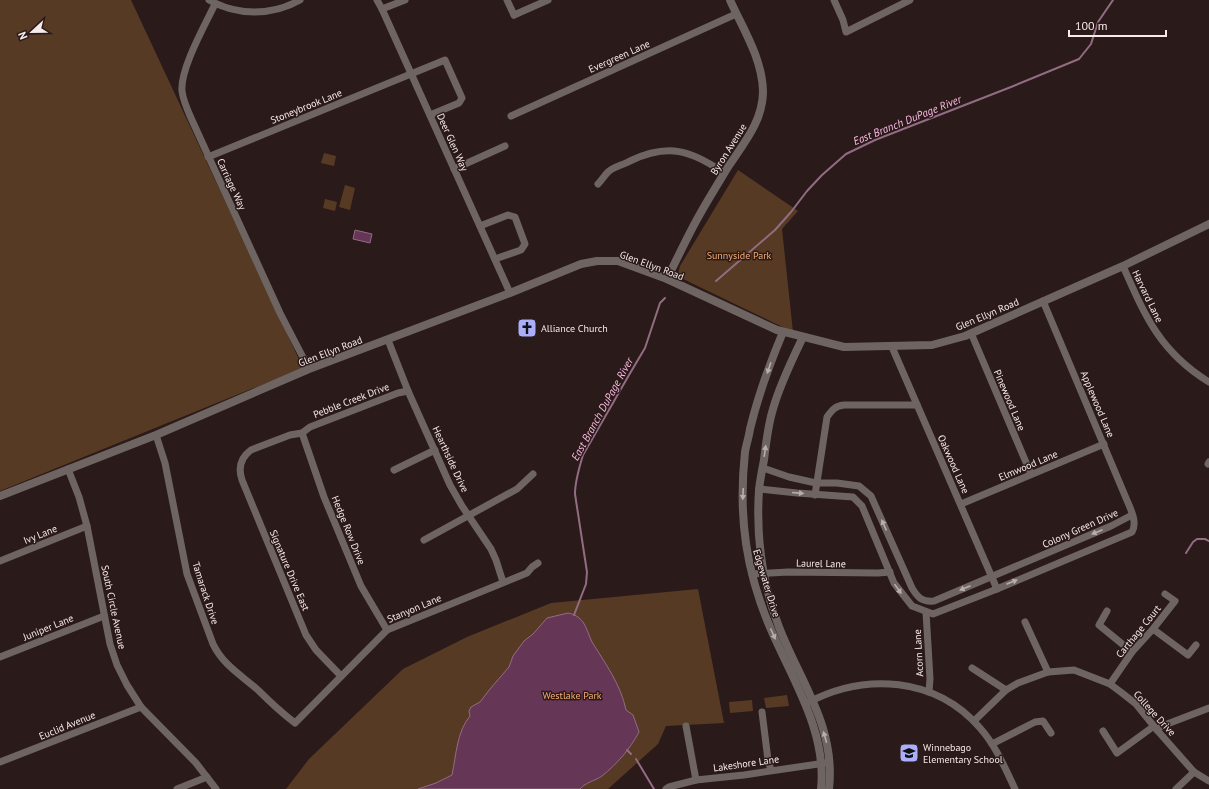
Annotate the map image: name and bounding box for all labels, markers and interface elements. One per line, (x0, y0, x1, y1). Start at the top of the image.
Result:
north arrow (12, 12, 52, 52)
scale bar (1069, 12, 1166, 38)
text: 100 m (1075, 18, 1108, 33)
text: N (15, 30, 31, 42)
street label: Evergreen Lane (586, 37, 652, 76)
street label: Stoneybrook Lane (268, 86, 344, 127)
water label: East Branch DuPage River (851, 91, 964, 148)
street label: Deer Glen Way (434, 111, 471, 174)
street label: Byron Avenue (707, 121, 749, 177)
street label: Carriage Way (214, 156, 249, 212)
street label: Glen Ellyn Road (618, 248, 686, 283)
park label: Sunnyside Park (707, 249, 772, 262)
street label: Harvard Lane (1129, 268, 1166, 325)
street label: Glen Ellyn Road (954, 295, 1021, 334)
church icon: Alliance Church (516, 317, 538, 339)
place label: Alliance Church (541, 322, 608, 335)
street label: Glen Ellyn Road (296, 333, 364, 370)
water label: East Branch DuPage River (568, 354, 637, 463)
one-way arrow (766, 362, 772, 374)
street label: Pinewood Lane (991, 368, 1028, 433)
street label: Applewood Lane (1078, 369, 1117, 439)
street label: Pebble Creek Drive (311, 380, 391, 421)
street label: Hearthside Drive (429, 424, 472, 494)
street label: Oakwood Lane (935, 433, 972, 496)
one-way arrow (762, 445, 768, 457)
street label: Elmwood Lane (997, 447, 1060, 484)
one-way arrow (739, 488, 746, 500)
one-way arrow (792, 490, 804, 497)
street label: Hedge Row Drive (329, 494, 368, 567)
street label: Colony Green Drive (1040, 506, 1120, 551)
one-way arrow (881, 520, 887, 531)
street label: Ivy Lane (21, 522, 59, 547)
street label: Signature Drive East (267, 528, 313, 613)
one-way arrow (1092, 529, 1103, 535)
street label: Edgewater Drive (750, 548, 783, 619)
street label: Laurel Lane (796, 557, 846, 570)
street label: Tamarack Drive (189, 560, 222, 626)
street label: South Circle Avenue (98, 564, 129, 650)
one-way arrow (1007, 579, 1019, 585)
one-way arrow (894, 583, 902, 594)
one-way arrow (959, 585, 970, 591)
street label: Stanyon Lane (385, 591, 443, 626)
street label: Carthage Court (1113, 602, 1164, 660)
street label: Juniper Lane (20, 611, 75, 644)
one-way arrow (770, 628, 776, 639)
street label: Acorn Lane (911, 629, 926, 677)
street label: College Drive (1131, 688, 1179, 739)
park label: Westlake Park (542, 689, 602, 702)
street label: Euclid Avenue (37, 708, 97, 743)
one-way arrow (822, 730, 828, 742)
place label: Winnebago Elementary School (923, 741, 1003, 766)
school or university icon: Winnebago Elementary School (898, 742, 920, 764)
street label: Lakeshore Lane (712, 752, 780, 775)

